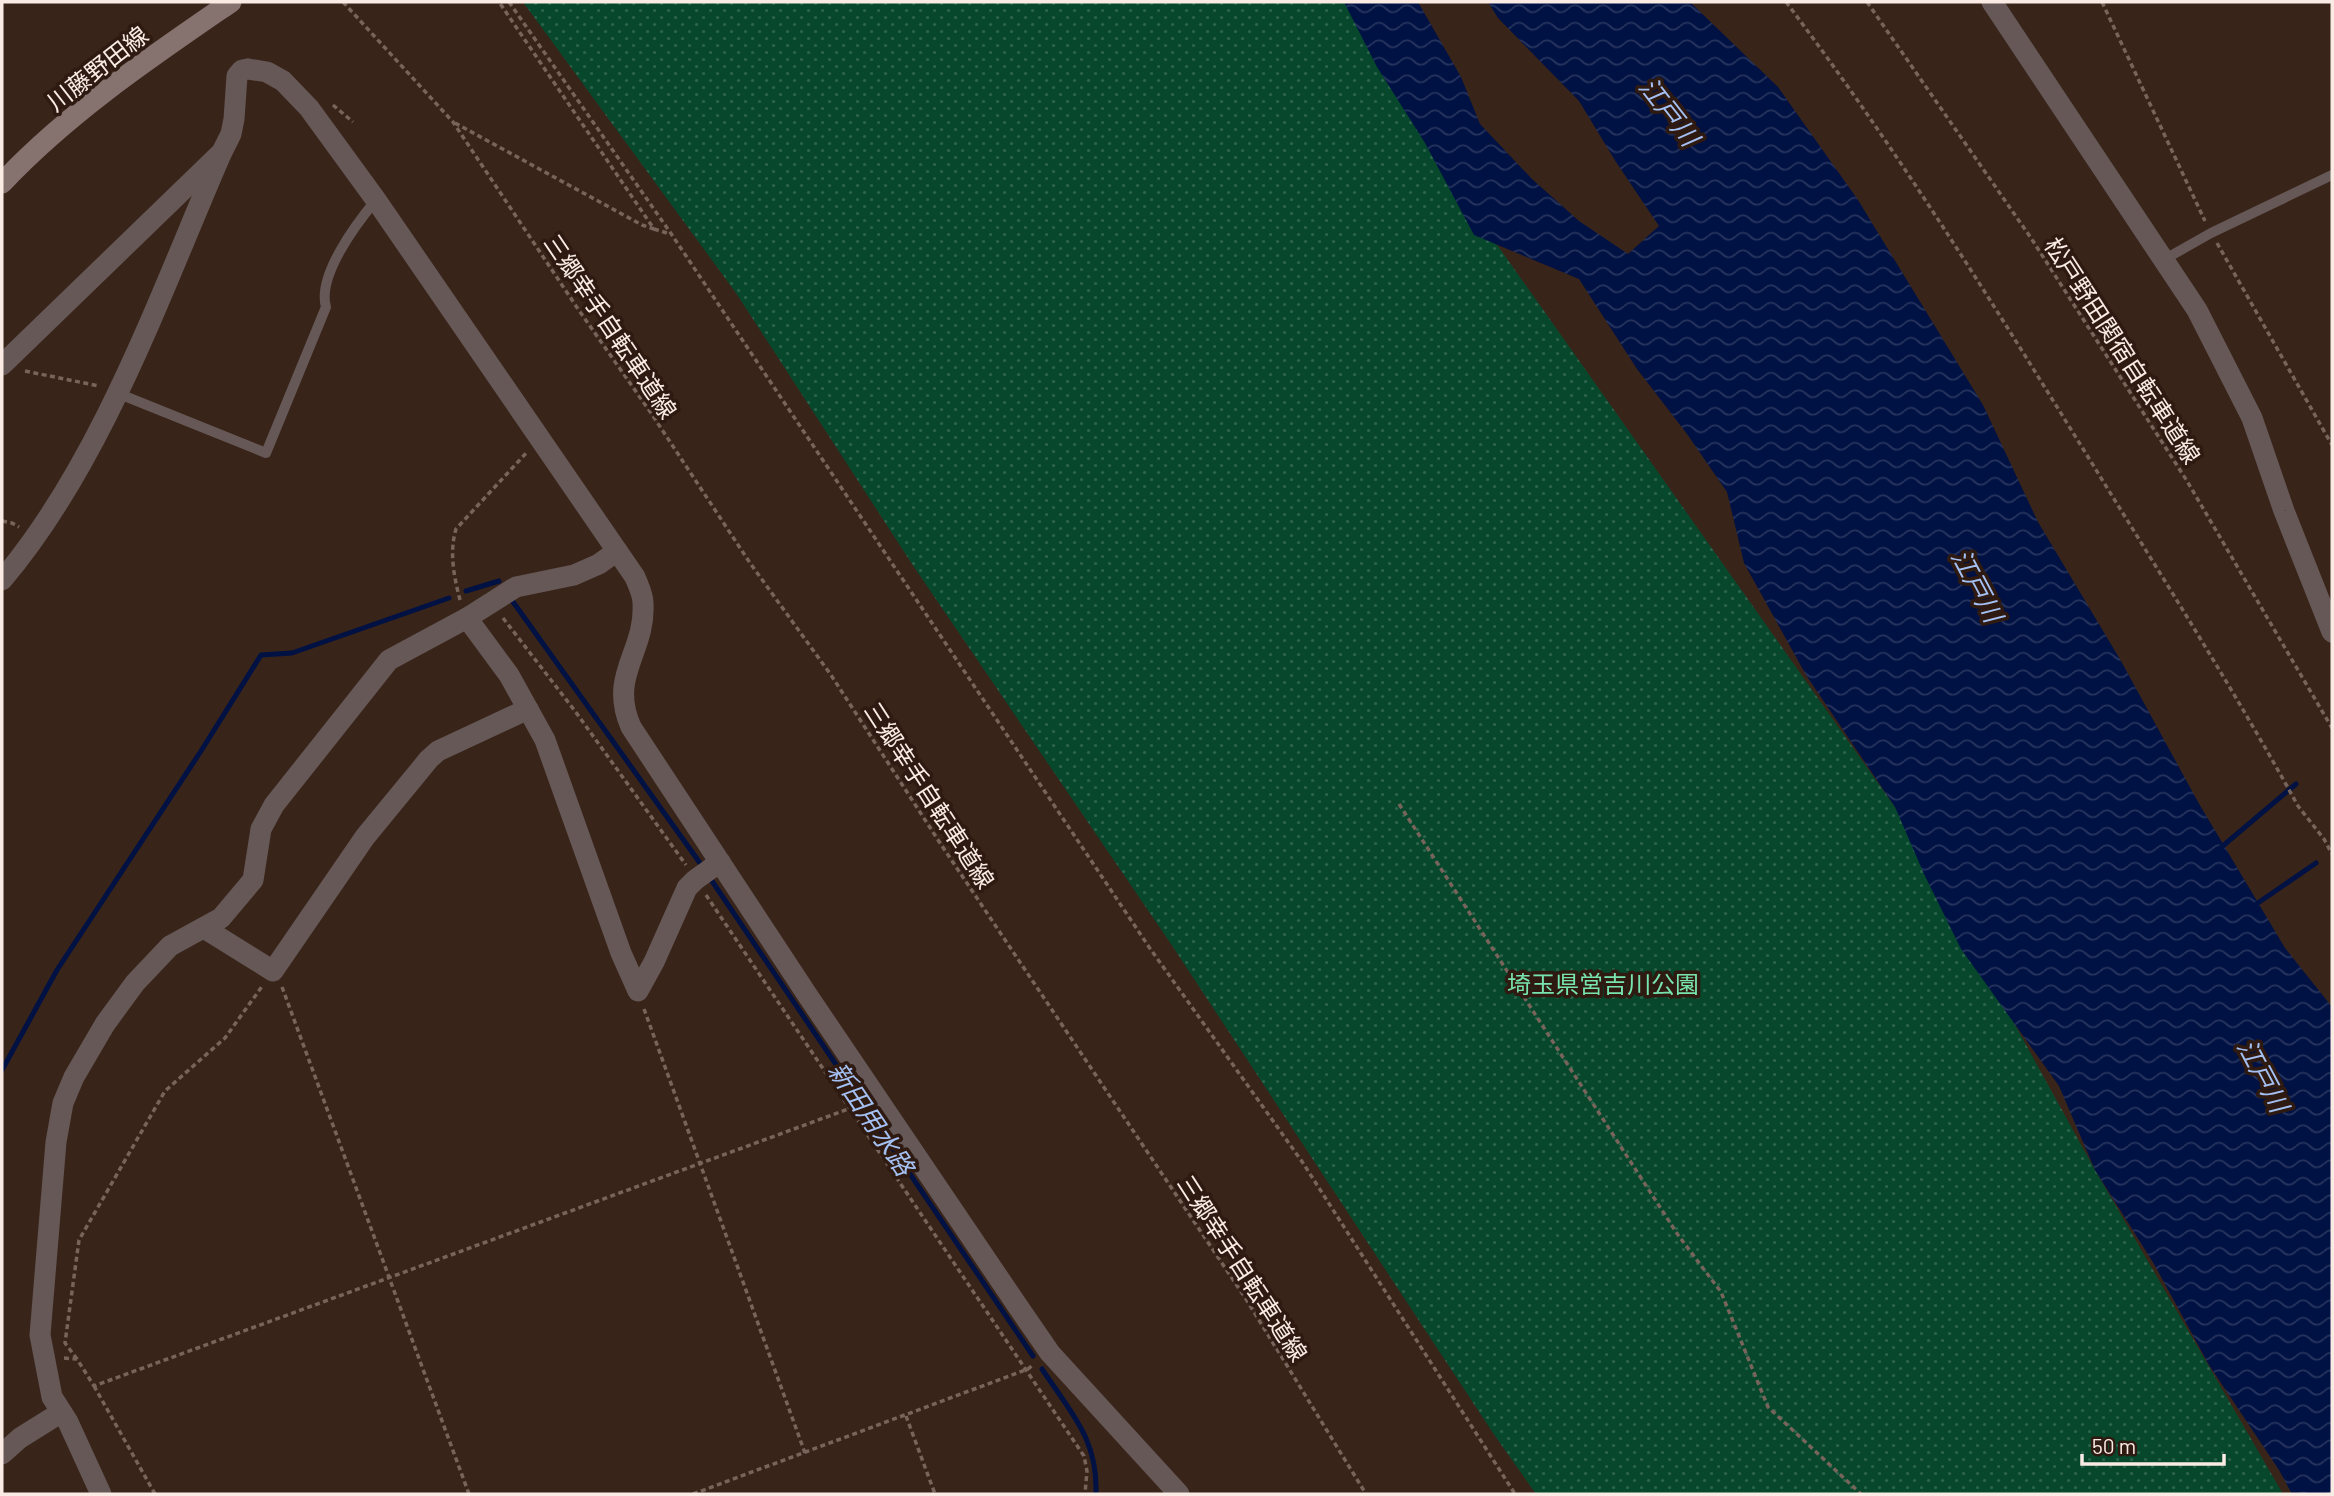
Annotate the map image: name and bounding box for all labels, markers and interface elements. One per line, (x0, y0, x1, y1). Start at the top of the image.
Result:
street label: 川藤野田線 (41, 20, 153, 116)
water label: 江戸川 (1634, 71, 1708, 154)
street label: 三郷幸手自転車道線 (539, 228, 683, 424)
street label: 松戸野田関宿自転車道線 (2039, 231, 2207, 469)
water label: 江戸川 (1946, 543, 2011, 629)
street label: 三郷幸手自転車道線 (859, 697, 1001, 893)
park label: 埼玉県営吉川公園 (1507, 969, 1699, 998)
water label: 江戸川 (2232, 1033, 2297, 1119)
water label: 新田用水路 (823, 1055, 922, 1182)
street label: 三郷幸手自転車道線 (1172, 1170, 1314, 1366)
scale bar (2082, 1422, 2224, 1466)
text: 50 m (2092, 1433, 2136, 1458)

